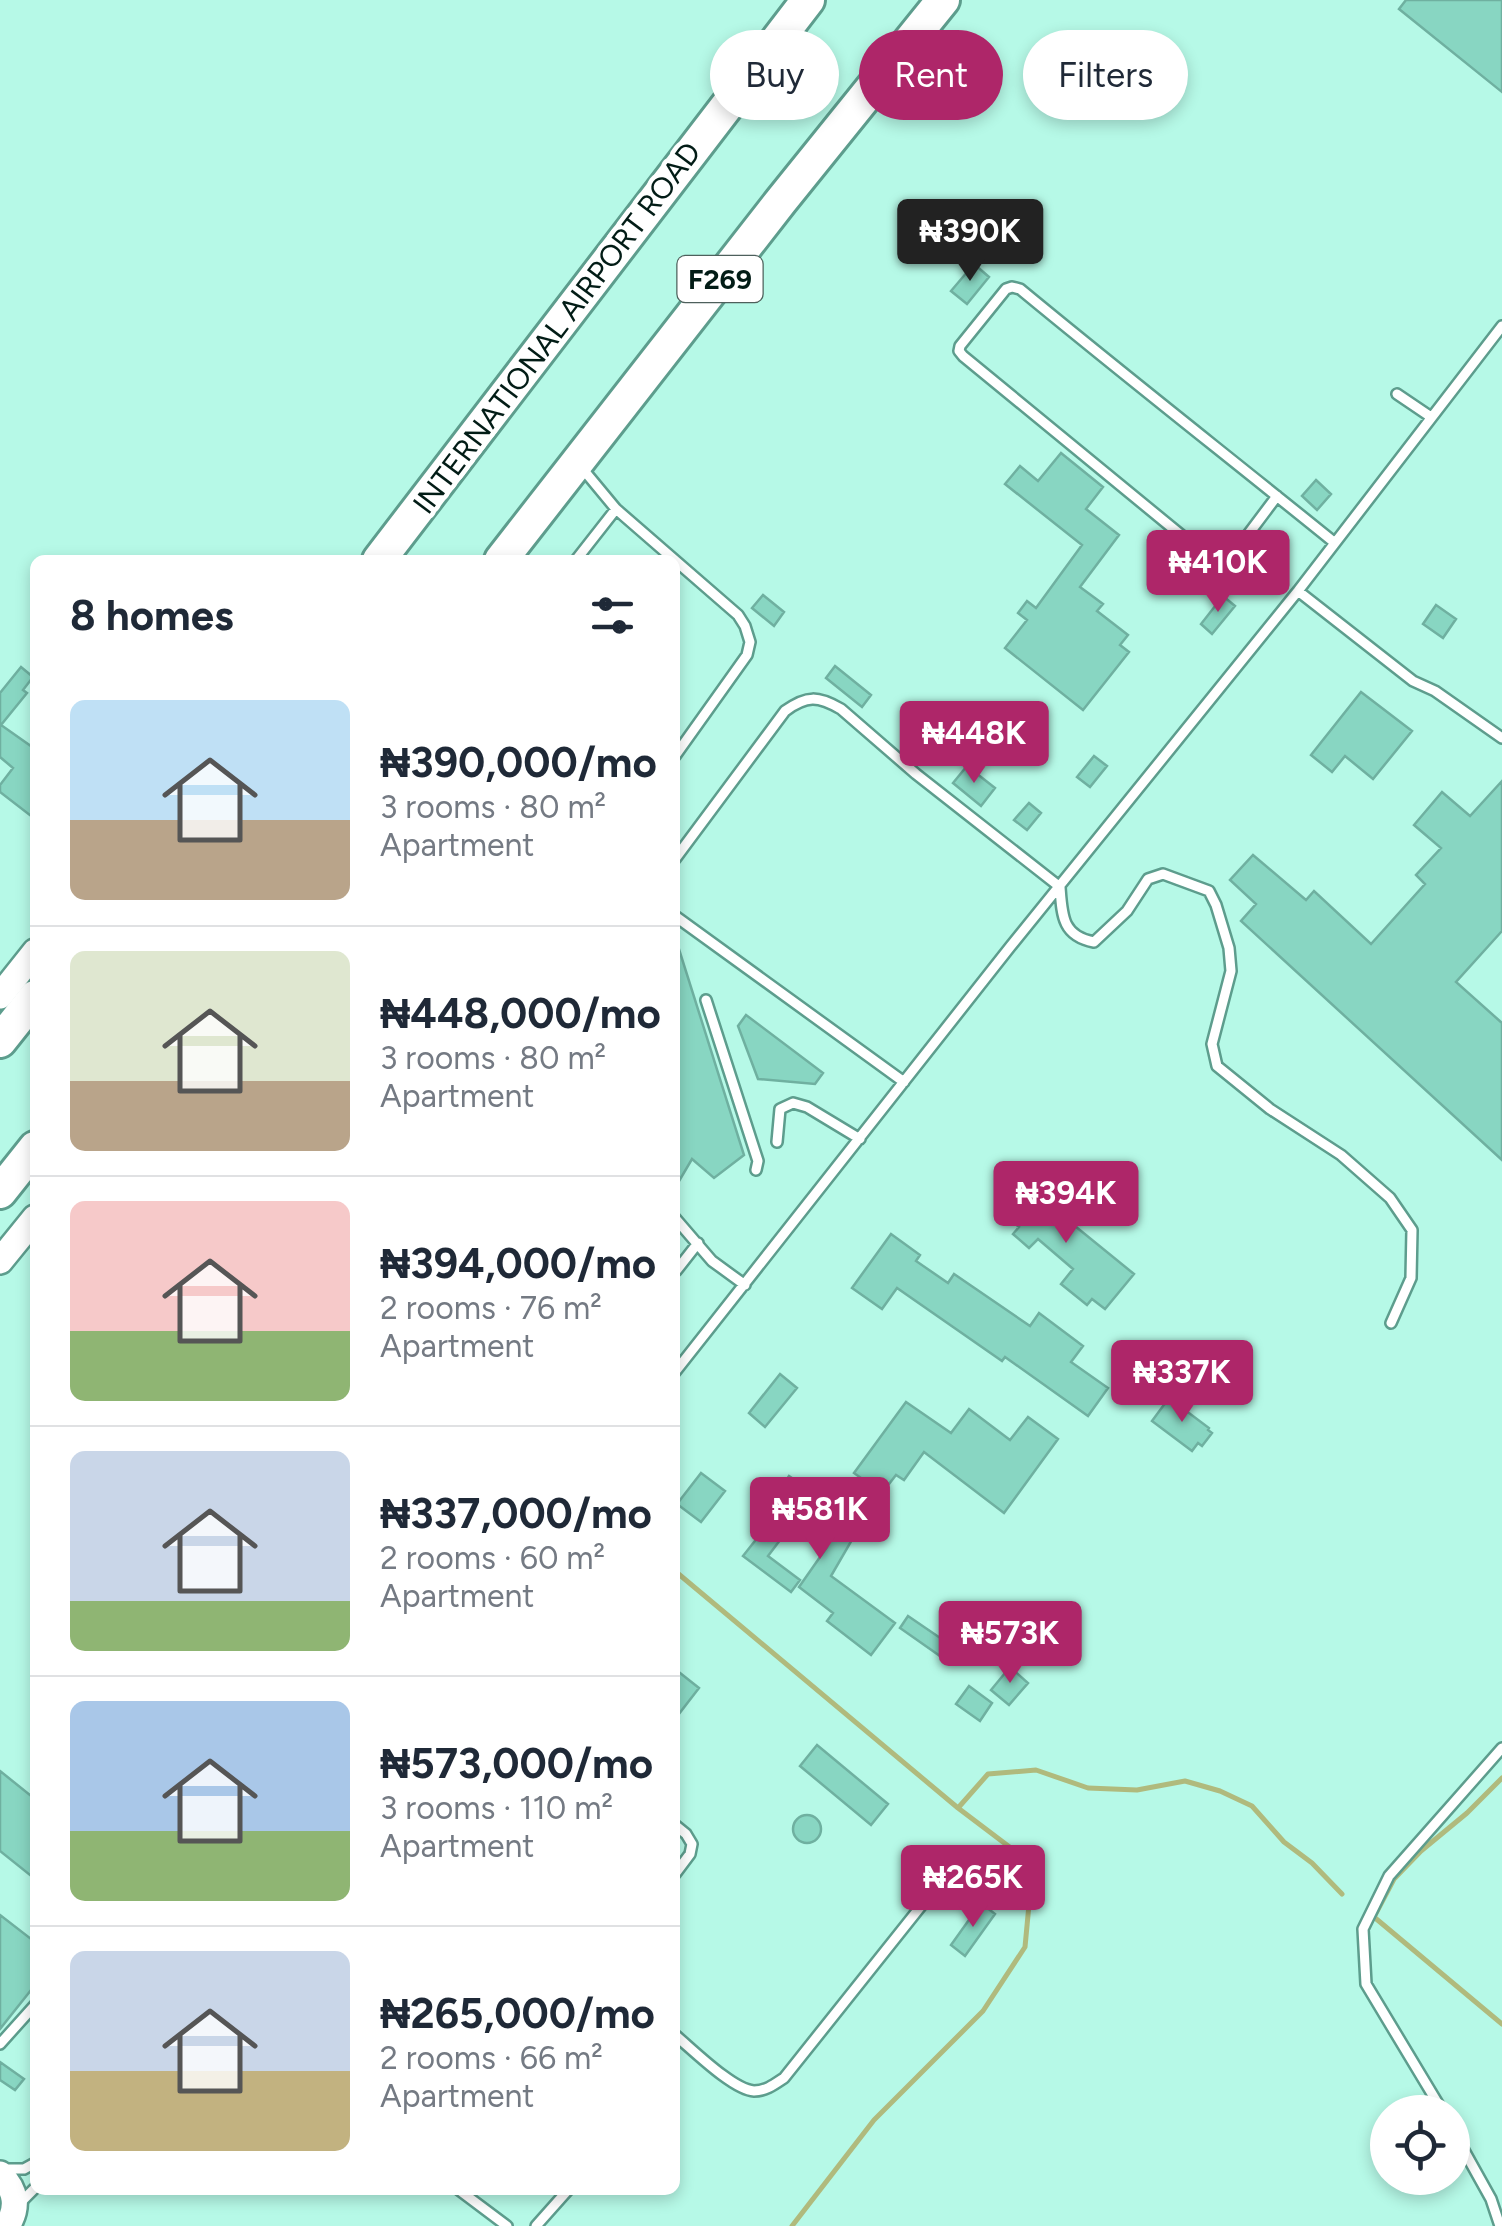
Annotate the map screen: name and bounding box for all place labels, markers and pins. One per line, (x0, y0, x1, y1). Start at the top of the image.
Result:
pin: ₦390K (900, 199, 1040, 284)
pin: ₦410K (1148, 530, 1288, 615)
pin: ₦448K (904, 701, 1044, 786)
pin: ₦394K (996, 1161, 1136, 1246)
pin: ₦337K (1112, 1340, 1252, 1425)
pin: ₦581K (750, 1477, 890, 1562)
pin: ₦573K (940, 1601, 1080, 1686)
pin: ₦265K (903, 1845, 1043, 1930)

